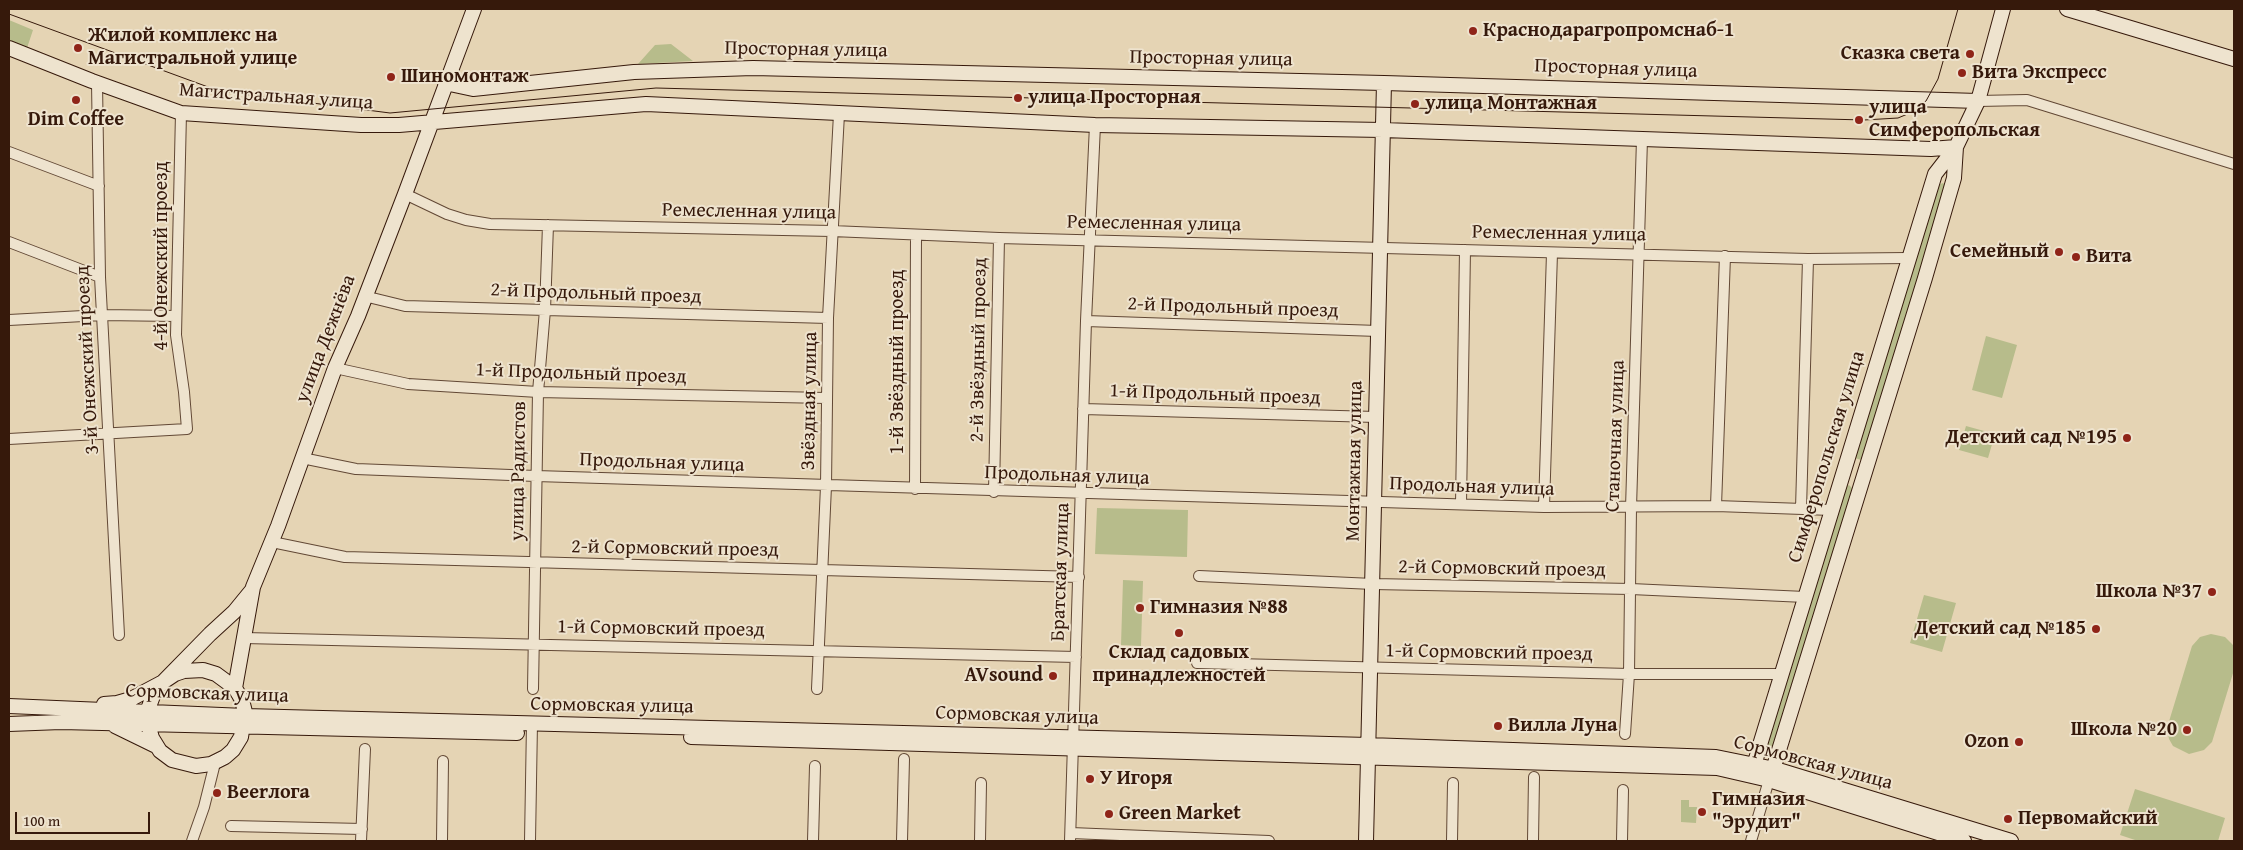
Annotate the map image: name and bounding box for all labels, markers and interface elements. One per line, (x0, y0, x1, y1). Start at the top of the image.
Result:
place label: Краснодарагропромснаб-1 (1483, 19, 1734, 43)
place label: Жилой комплекс на Магистральной улице (88, 24, 297, 71)
marker: Краснодарагропромснаб-1 (1467, 25, 1479, 37)
street label: Просторная улица (724, 37, 888, 63)
marker: Жилой комплекс на Магистральной улице (72, 42, 84, 54)
place label: Сказка света (1841, 42, 1960, 66)
street label: Просторная улица (1129, 46, 1293, 72)
marker: Сказка света (1964, 48, 1976, 60)
street label: Просторная улица (1534, 54, 1698, 84)
place label: Вита Экспресс (1972, 61, 2107, 85)
place label: Шиномонтаж (401, 65, 529, 89)
marker: Вита Экспресс (1956, 67, 1968, 79)
marker: Шиномонтаж (385, 71, 397, 83)
street label: Магистральная улица (178, 78, 374, 116)
place label: улица Просторная (1028, 86, 1201, 110)
marker: улица Просторная (1012, 92, 1024, 104)
place label: улица Монтажная (1425, 92, 1597, 116)
marker: Dim Coffee (70, 94, 82, 106)
place label: улица Симферопольская (1869, 96, 2040, 143)
marker: улица Монтажная (1409, 98, 1421, 110)
place label: Dim Coffee (28, 108, 124, 132)
marker: улица Симферопольская (1853, 114, 1865, 126)
street label: 4-й Онежский проезд (150, 161, 174, 351)
street label: Ремесленная улица (662, 198, 836, 226)
street label: Ремесленная улица (1067, 210, 1241, 238)
street label: Ремесленная улица (1472, 220, 1646, 248)
place label: Семейный (1950, 240, 2049, 264)
place label: Вита (2086, 245, 2132, 269)
marker: Семейный (2053, 246, 2065, 258)
marker: Вита (2070, 251, 2082, 263)
street label: 2-й Звёздный проезд (965, 257, 993, 443)
street label: 3-й Онежский проезд (71, 265, 105, 455)
street label: 1-й Звёздный проезд (886, 270, 910, 454)
street label: улица Дежнёва (291, 271, 361, 407)
street label: 2-й Продольный проезд (490, 278, 702, 310)
street label: 2-й Продольный проезд (1127, 292, 1339, 324)
street label: Звёздная улица (797, 331, 823, 471)
street label: Симферопольская улица (1783, 348, 1871, 566)
street label: 1-й Продольный проезд (475, 358, 687, 390)
street label: Станочная улица (1601, 360, 1631, 512)
street label: 1-й Продольный проезд (1109, 379, 1321, 411)
street label: Монтажная улица (1342, 380, 1368, 542)
street label: улица Радистов (506, 401, 532, 541)
place label: Детский сад №195 (1945, 426, 2117, 450)
marker: Детский сад №195 (2121, 432, 2133, 444)
street label: Продольная улица (579, 448, 745, 478)
street label: Продольная улица (984, 461, 1150, 491)
street label: Продольная улица (1389, 472, 1555, 502)
street label: Братская улица (1047, 502, 1075, 642)
street label: 2-й Сормовский проезд (571, 535, 779, 563)
street label: 2-й Сормовский проезд (1398, 555, 1606, 583)
place label: Школа №37 (2096, 580, 2202, 604)
marker: Школа №37 (2206, 586, 2218, 598)
place label: Гимназия №88 (1150, 596, 1288, 620)
marker: Гимназия №88 (1134, 602, 1146, 614)
street label: 1-й Сормовский проезд (557, 615, 765, 643)
place label: Детский сад №185 (1914, 617, 2086, 641)
marker: Детский сад №185 (2090, 623, 2102, 635)
marker: Склад садовых принадлежностей (1173, 627, 1185, 639)
street label: 1-й Сормовский проезд (1385, 639, 1593, 667)
place label: Склад садовых принадлежностей (1092, 641, 1266, 688)
place label: AVsound (964, 664, 1043, 688)
marker: AVsound (1047, 670, 1059, 682)
street label: Сормовская улица (125, 679, 289, 709)
street label: Сормовская улица (530, 693, 694, 719)
street label: Сормовская улица (935, 701, 1099, 731)
place label: Вилла Луна (1508, 714, 1617, 738)
place label: Школа №20 (2071, 718, 2177, 742)
marker: Вилла Луна (1492, 720, 1504, 732)
marker: Школа №20 (2181, 724, 2193, 736)
street label: Сормовская улица (1731, 730, 1895, 796)
place label: Ozon (1964, 730, 2009, 754)
marker: Ozon (2013, 736, 2025, 748)
place label: У Игоря (1100, 767, 1173, 791)
marker: У Игоря (1084, 773, 1096, 785)
place label: Beerлога (227, 781, 310, 805)
marker: Beerлога (211, 787, 223, 799)
place label: Гимназия "Эрудит" (1712, 788, 1805, 835)
scale bar (18, 802, 152, 834)
place label: Green Market (1119, 802, 1241, 826)
marker: Гимназия "Эрудит" (1696, 806, 1708, 818)
place label: Первомайский (2018, 807, 2158, 831)
marker: Green Market (1103, 808, 1115, 820)
text: 100 m (23, 810, 60, 831)
marker: Первомайский (2002, 813, 2014, 825)

